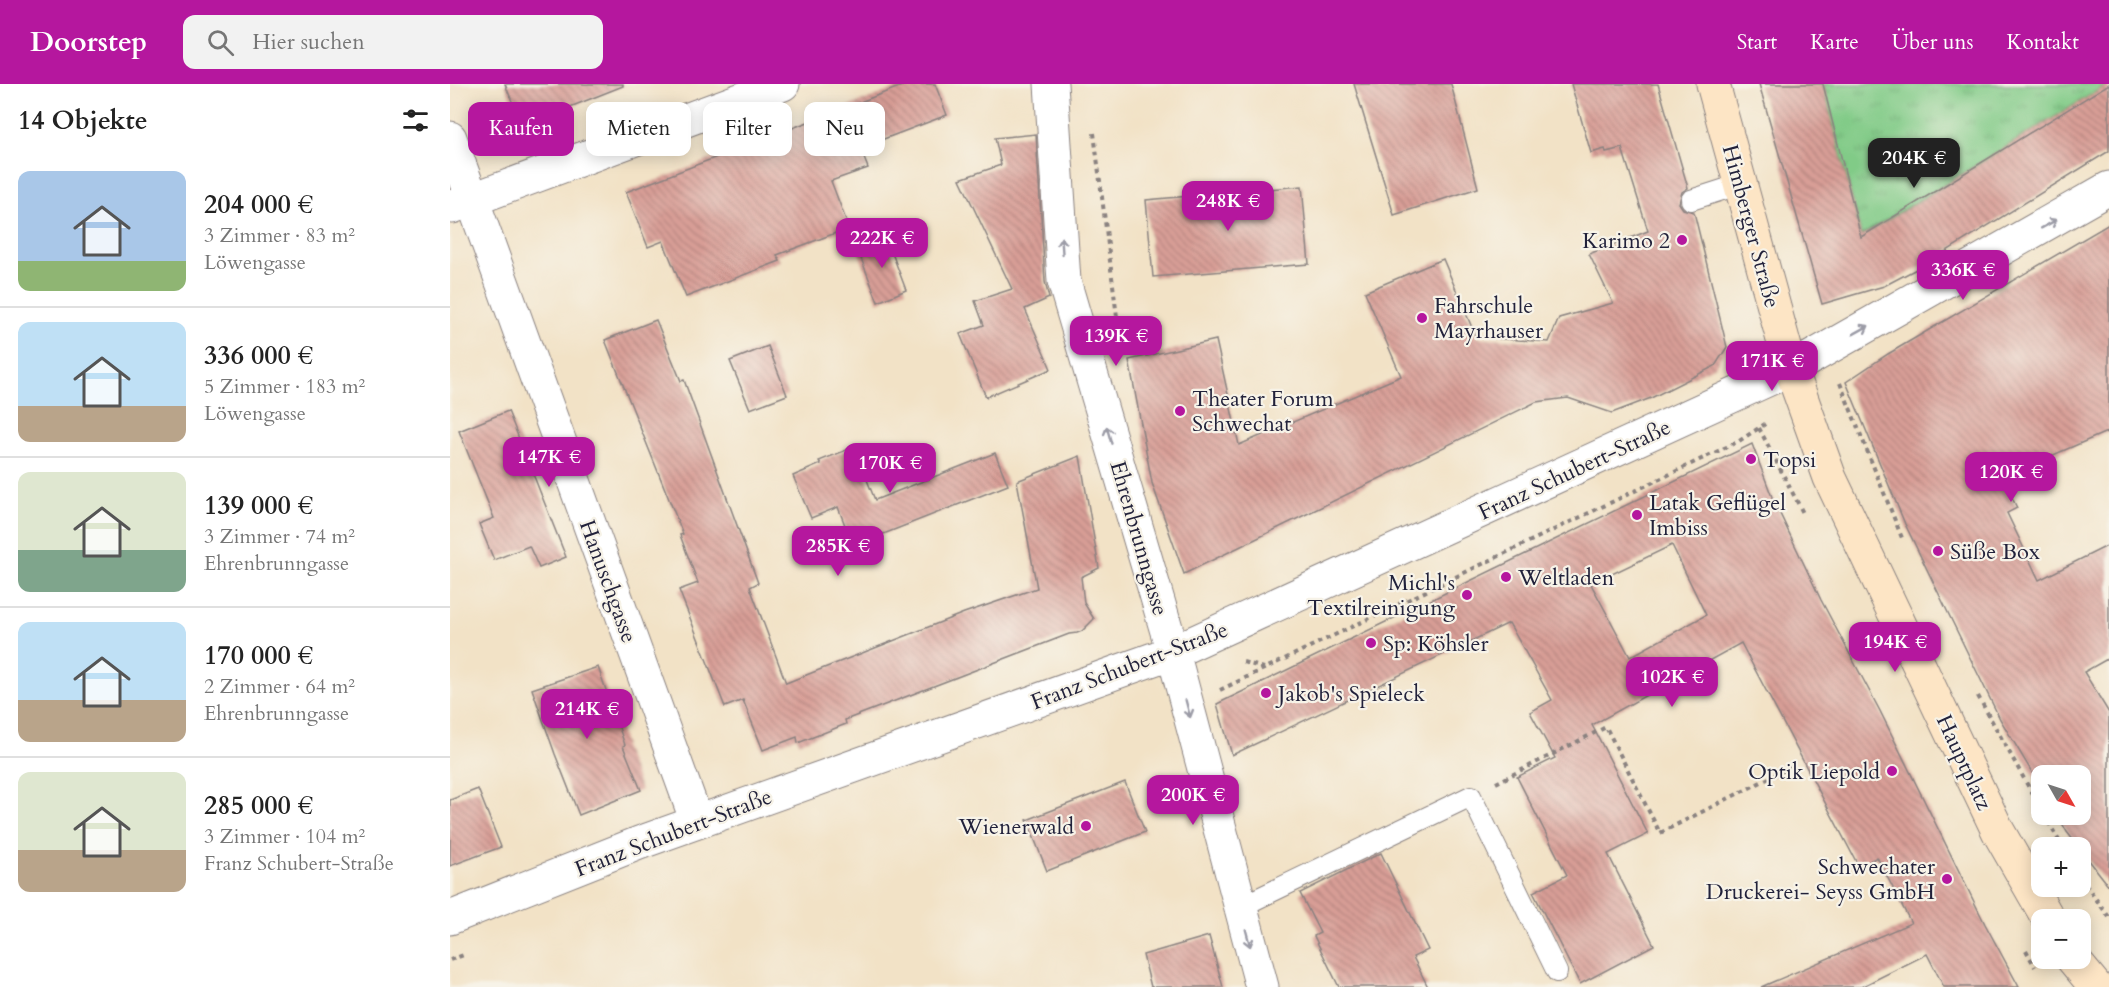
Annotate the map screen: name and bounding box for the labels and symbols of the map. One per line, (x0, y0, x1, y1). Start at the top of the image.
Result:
pin: 204K € (1865, 138, 1963, 189)
street label: Himberger Straße (1715, 141, 1787, 311)
pin: 248K € (1179, 181, 1277, 232)
one-way arrow (2040, 217, 2057, 229)
pin: 222K € (833, 218, 931, 269)
place label: Karimo 2 (1582, 226, 1670, 256)
marker: Karimo 2 (1675, 233, 1689, 247)
one-way arrow (1056, 237, 1067, 257)
pin: 336K € (1914, 250, 2012, 301)
place label: Fahrschule Mayrhauser (1434, 291, 1544, 346)
marker: Fahrschule Mayrhauser (1415, 311, 1429, 325)
pin: 139K € (1067, 316, 1165, 367)
one-way arrow (1851, 324, 1869, 335)
pin: 171K € (1723, 341, 1821, 392)
place label: Theater Forum Schwechat (1192, 384, 1334, 439)
marker: Theater Forum Schwechat (1173, 404, 1187, 418)
street label: Franz Schubert-Straße (1474, 412, 1675, 528)
one-way arrow (1103, 426, 1114, 445)
pin: 147K € (500, 437, 598, 488)
pin: 170K € (841, 443, 939, 494)
place label: Topsi (1763, 445, 1816, 475)
marker: Topsi (1744, 452, 1758, 466)
pin: 120K € (1962, 452, 2060, 503)
street label: Ehrenbrunngasse (1103, 457, 1175, 619)
place label: Latak Geflügel Imbiss (1649, 488, 1786, 543)
marker: Latak Geflügel Imbiss (1630, 508, 1644, 522)
street label: Hanuschgasse (572, 516, 644, 647)
pin: 285K € (789, 526, 887, 577)
place label: Süße Box (1950, 537, 2040, 567)
marker: Süße Box (1931, 544, 1945, 558)
place label: Weltladen (1517, 563, 1615, 593)
place label: Michl's Textilreinigung (1307, 568, 1456, 623)
marker: Weltladen (1499, 570, 1513, 584)
marker: Michl's Textilreinigung (1460, 588, 1474, 602)
street label: Franz Schubert-Straße (1027, 615, 1232, 717)
pin: 194K € (1846, 622, 1944, 673)
place label: Sp: Köhsler (1383, 629, 1490, 659)
marker: Sp: Köhsler (1364, 636, 1378, 650)
pin: 102K € (1623, 657, 1721, 708)
place label: Jakob's Spieleck (1275, 679, 1425, 709)
marker: Jakob's Spieleck (1259, 686, 1273, 700)
pin: 214K € (538, 689, 636, 740)
one-way arrow (1183, 699, 1194, 718)
street label: Hauptplatz (1929, 710, 1999, 815)
place label: Optik Liepold (1748, 757, 1880, 787)
marker: Optik Liepold (1885, 764, 1899, 778)
north arrow (2031, 765, 2091, 825)
pin: 200K € (1144, 775, 1242, 826)
street label: Franz Schubert-Straße (571, 782, 776, 884)
place label: Wienerwald (958, 812, 1074, 842)
marker: Wienerwald (1079, 819, 1093, 833)
place label: Schwechater Druckerei- Seyss GmbH (1706, 852, 1936, 907)
marker: Schwechater Druckerei- Seyss GmbH (1940, 872, 1954, 886)
one-way arrow (1243, 928, 1255, 947)

